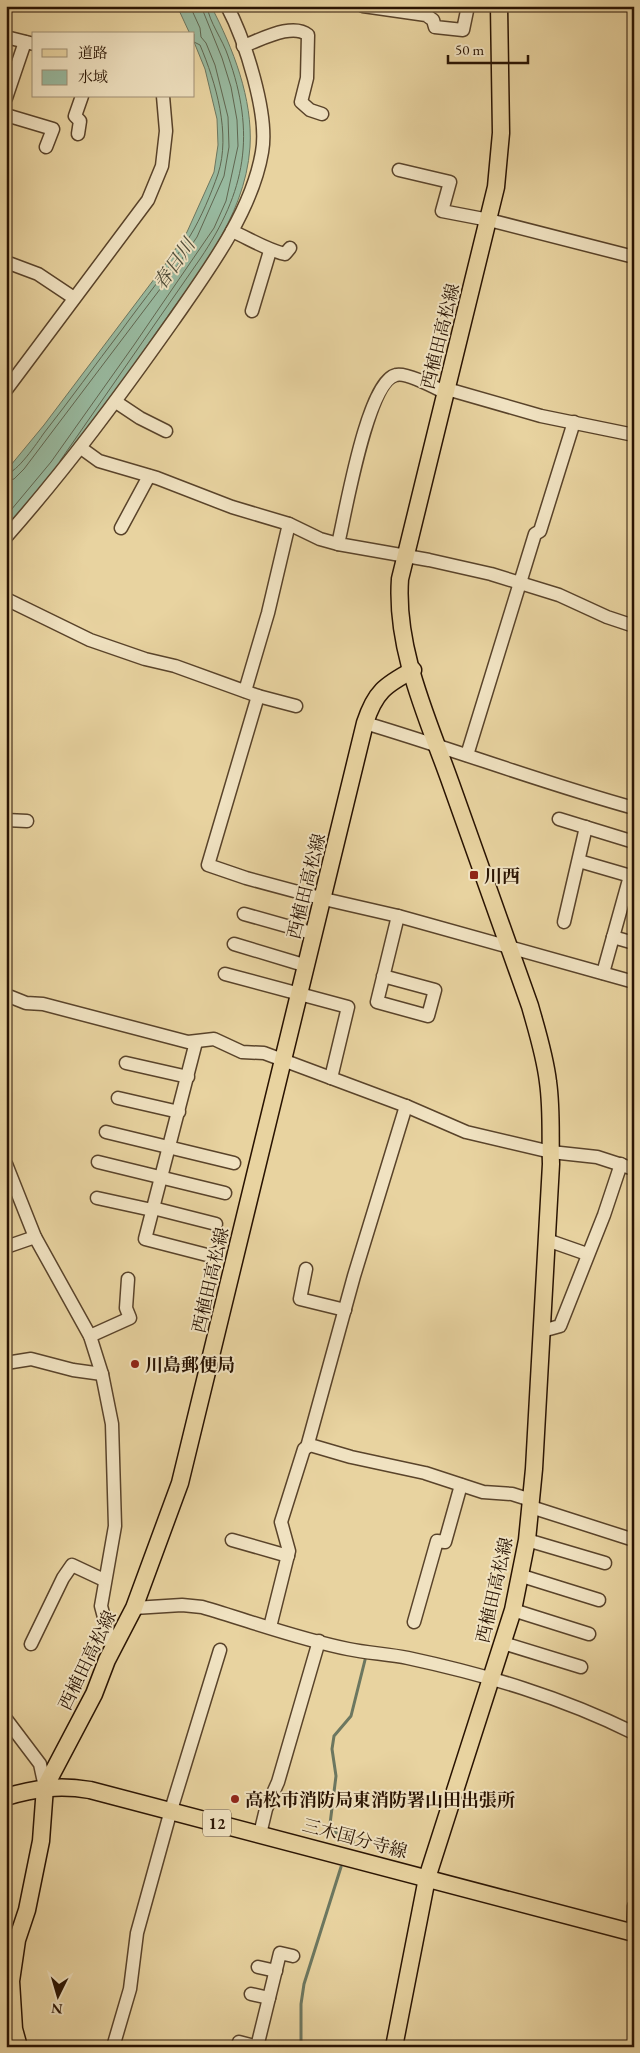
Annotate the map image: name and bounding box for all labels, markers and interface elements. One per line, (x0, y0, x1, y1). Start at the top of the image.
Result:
legend (32, 32, 195, 98)
scale bar (448, 32, 528, 64)
text: 50 m (455, 40, 484, 59)
text: 道路 (78, 43, 108, 62)
text: 水域 (78, 67, 108, 86)
water label: 春日川 (147, 232, 202, 295)
street label: 西植田高松線 (416, 281, 464, 391)
street label: 西植田高松線 (282, 831, 330, 941)
place label: 川西 (484, 864, 520, 887)
marker: 川西 (468, 869, 480, 881)
street label: 西植田高松線 (187, 1225, 233, 1335)
place label: 川島郵便局 (145, 1353, 235, 1376)
marker: 川島郵便局 (129, 1358, 141, 1370)
street label: 西植田高松線 (471, 1535, 517, 1645)
street label: 西植田高松線 (53, 1606, 121, 1714)
place label: 高松市消防局東消防署山田出張所 (245, 1788, 515, 1811)
marker: 高松市消防局東消防署山田出張所 (229, 1793, 241, 1805)
road number: 12 (203, 1810, 231, 1836)
street label: 三木国分寺線 (300, 1813, 410, 1863)
north arrow (32, 1970, 82, 2020)
text: N (50, 1999, 63, 2018)

